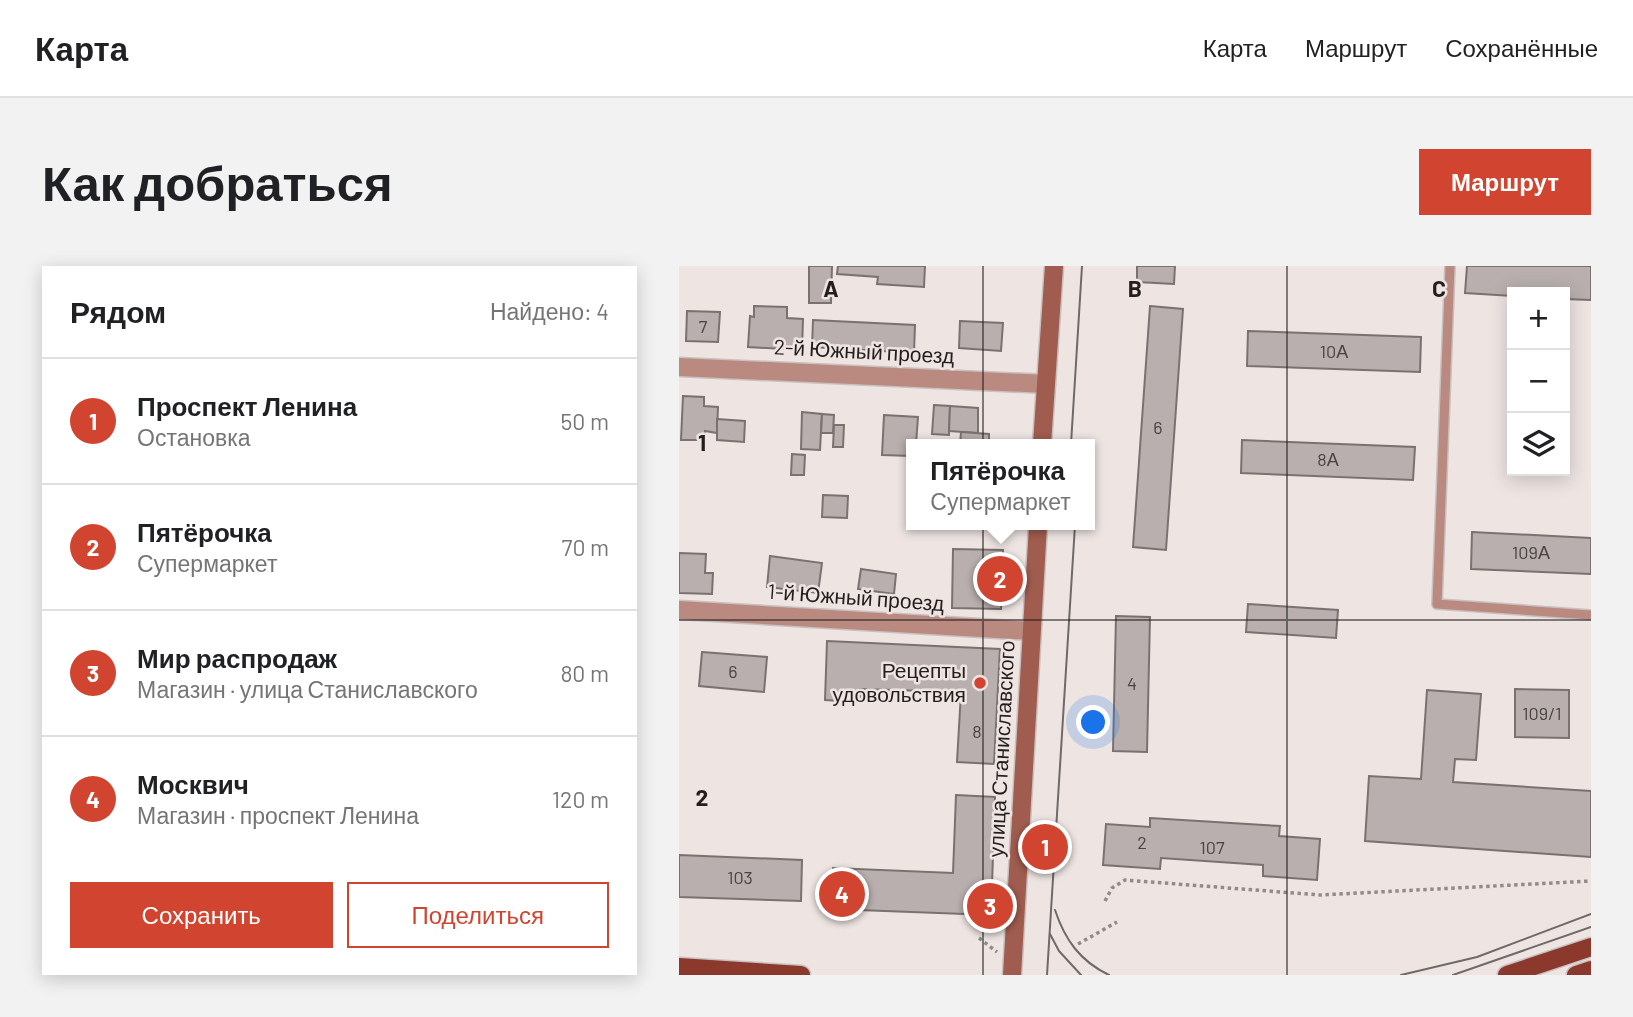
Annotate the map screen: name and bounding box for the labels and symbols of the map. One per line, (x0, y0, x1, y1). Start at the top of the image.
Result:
text: A (823, 274, 839, 302)
text: B (1128, 274, 1142, 302)
text: C (1432, 274, 1446, 302)
house number: 7 (699, 315, 708, 337)
street label: 2-й Южный проезд (773, 333, 955, 368)
house number: 10А (1320, 340, 1348, 362)
house number: 6 (1153, 416, 1163, 438)
text: 1 (698, 428, 706, 456)
house number: 8А (1317, 448, 1339, 470)
house number: 109А (1512, 541, 1550, 563)
pin: 2 (977, 553, 1023, 605)
street label: 1-й Южный проезд (767, 578, 945, 615)
street label: улица Станиславского (982, 640, 1019, 858)
place label: Рецепты удовольствия (833, 657, 966, 706)
house number: 6 (728, 660, 738, 682)
house number: 4 (1127, 672, 1137, 694)
marker: Рецепты удовольствия (972, 675, 988, 691)
house number: 109/1 (1522, 702, 1562, 724)
your location (1076, 705, 1110, 739)
house number: 8 (972, 720, 982, 742)
text: 2 (696, 783, 708, 811)
pin: 1 (1022, 821, 1068, 873)
house number: 2 (1137, 831, 1147, 853)
house number: 107 (1200, 836, 1225, 858)
house number: 103 (727, 866, 753, 888)
pin: 4 (819, 868, 865, 920)
pin: 3 (967, 880, 1013, 932)

